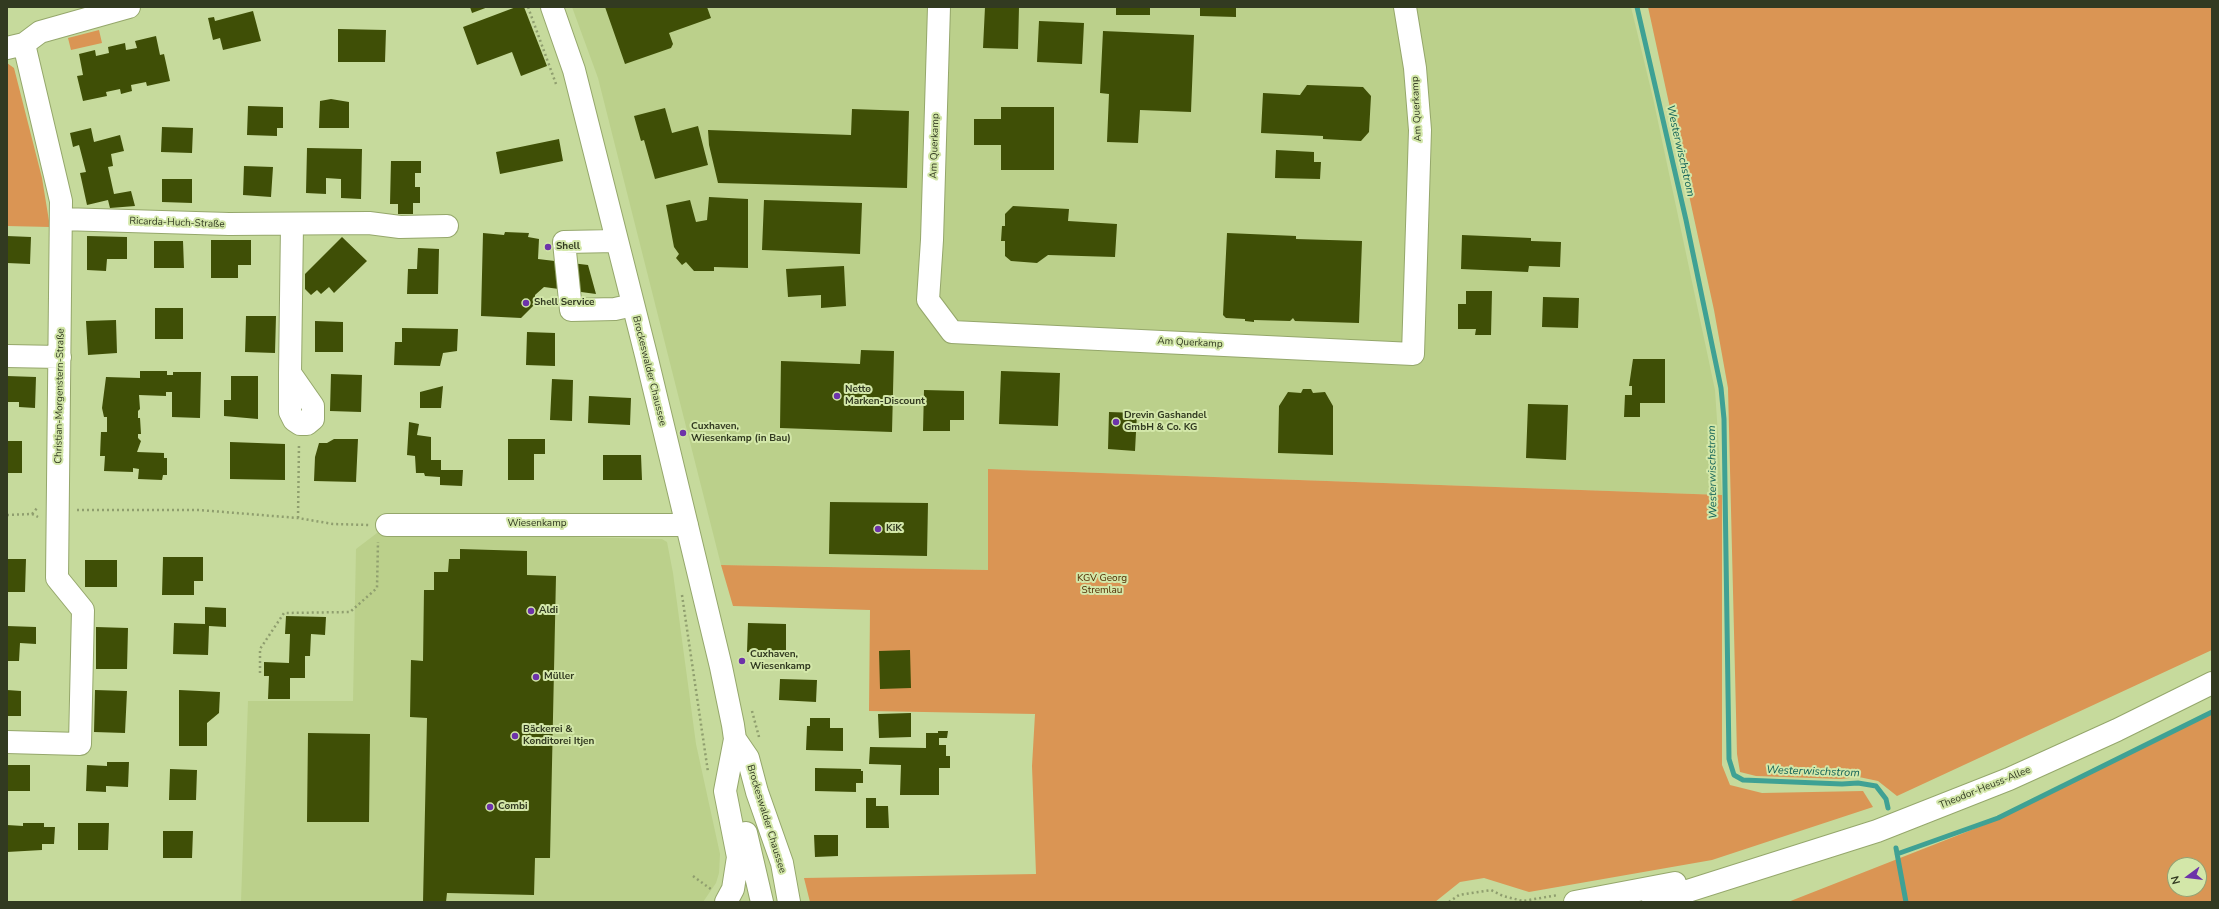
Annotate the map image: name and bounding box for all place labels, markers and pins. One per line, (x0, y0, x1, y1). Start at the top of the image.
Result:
place label: Shell (556, 241, 580, 253)
marker: Shell (543, 242, 553, 252)
place label: Shell Service (534, 297, 594, 309)
marker: Shell Service (521, 298, 531, 308)
place label: Netto Marken-Discount (845, 384, 925, 408)
marker: Netto Marken-Discount (832, 391, 842, 401)
place label: Drevin Gashandel GmbH & Co. KG (1124, 410, 1207, 434)
marker: Drevin Gashandel GmbH & Co. KG (1111, 417, 1121, 427)
place label: Cuxhaven, Wiesenkamp (in Bau) (691, 421, 791, 444)
marker: Cuxhaven, Wiesenkamp (in Bau) (678, 428, 688, 438)
place label: KiK (886, 523, 902, 535)
marker: KiK (873, 524, 883, 534)
place label: Aldi (539, 605, 558, 617)
marker: Aldi (526, 606, 536, 616)
place label: Cuxhaven, Wiesenkamp (750, 649, 811, 672)
marker: Cuxhaven, Wiesenkamp (737, 656, 747, 666)
place label: Müller (544, 671, 574, 683)
marker: Müller (531, 672, 541, 682)
place label: Bäckerei & Konditorei Itjen (523, 724, 594, 748)
marker: Bäckerei & Konditorei Itjen (510, 731, 520, 741)
place label: Combi (498, 801, 528, 813)
marker: Combi (485, 802, 495, 812)

